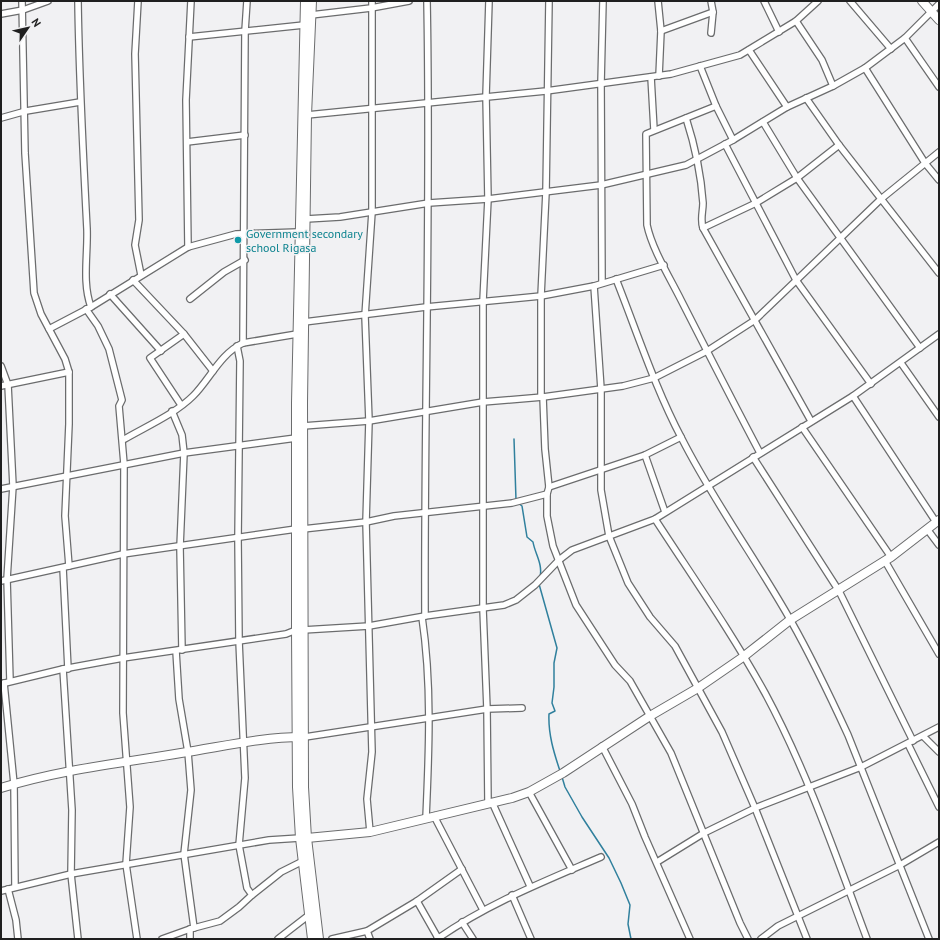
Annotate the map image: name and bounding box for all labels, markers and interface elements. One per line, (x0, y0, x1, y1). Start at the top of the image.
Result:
north arrow (8, 8, 48, 48)
text: N (28, 15, 44, 29)
place label: Government secondary school Rigasa (246, 226, 363, 255)
marker: Government secondary school Rigasa (233, 235, 243, 245)

